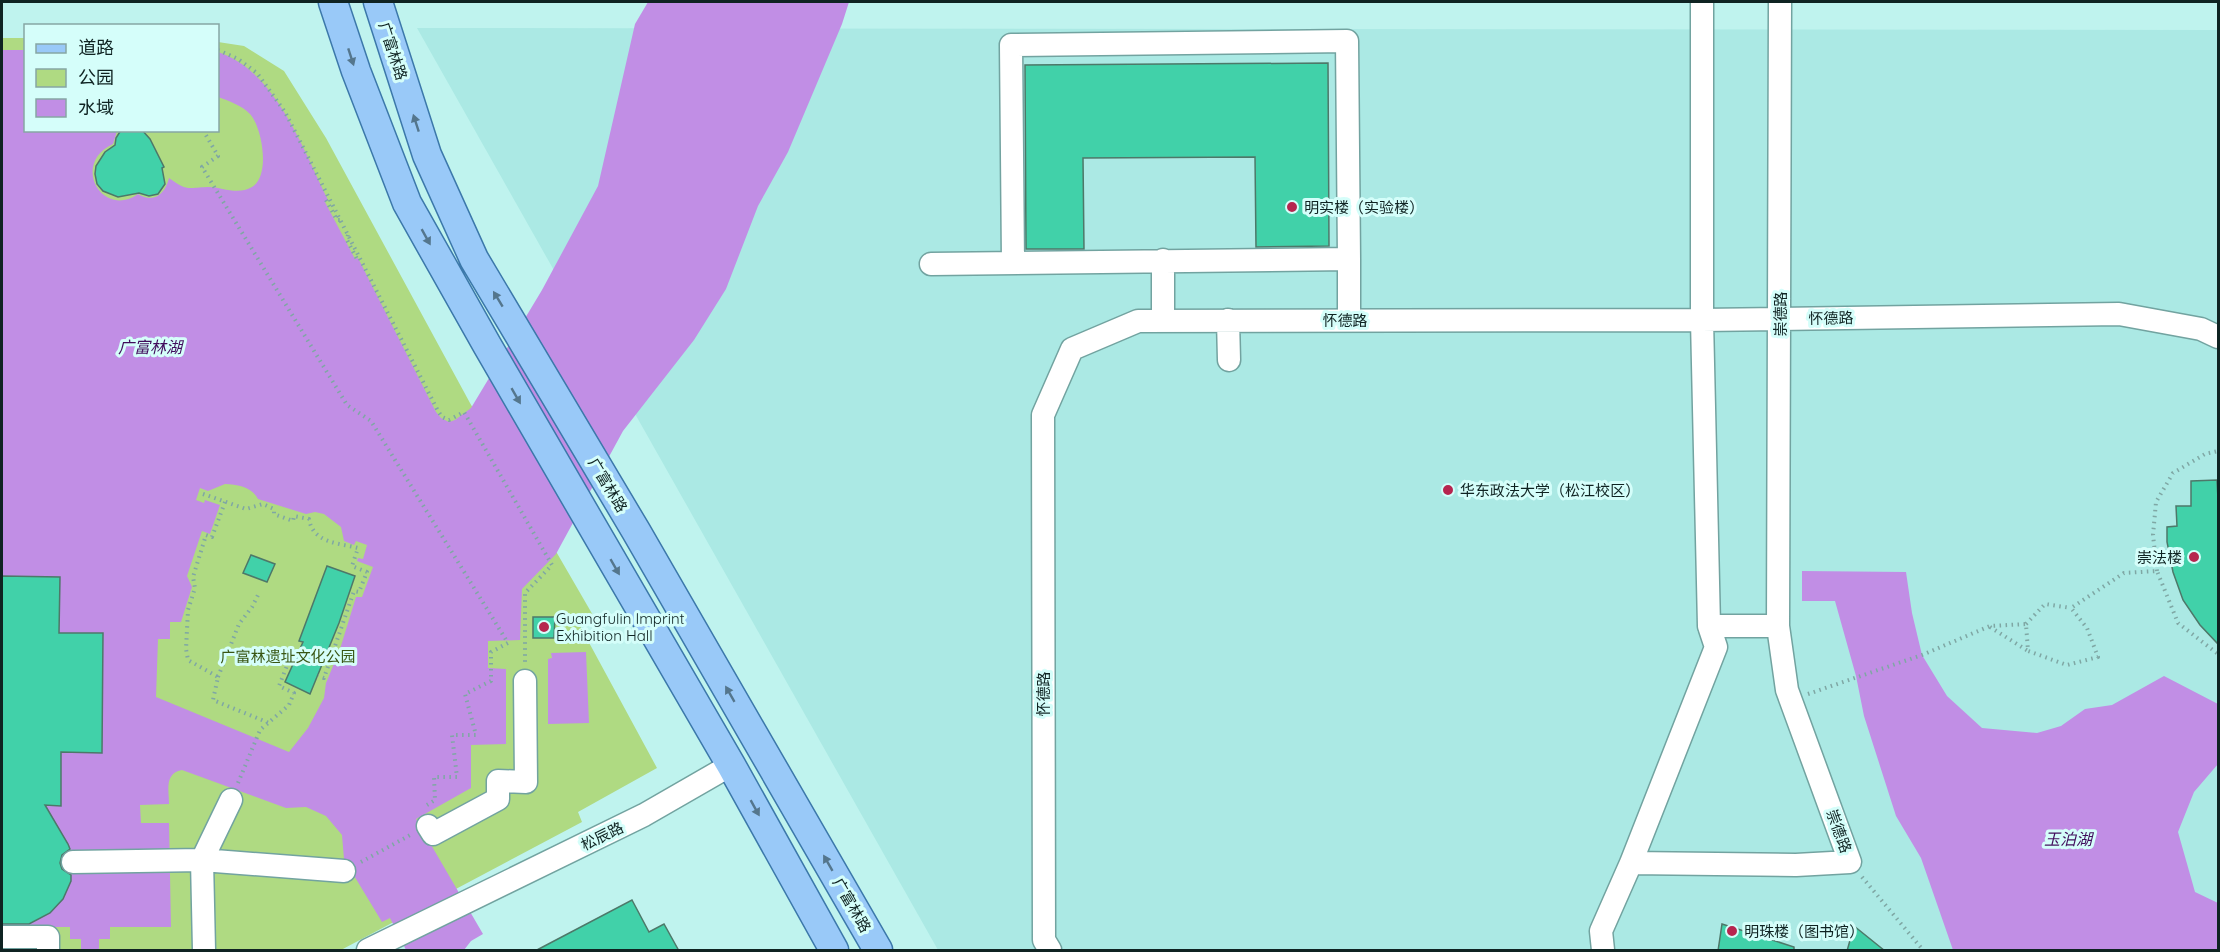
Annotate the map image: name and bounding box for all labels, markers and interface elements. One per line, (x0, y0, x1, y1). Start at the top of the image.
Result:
street label: 广富林路 (375, 20, 411, 82)
legend (24, 24, 219, 132)
text: 道路 (78, 36, 114, 59)
one-way arrow (347, 48, 357, 66)
text: 公园 (78, 66, 114, 89)
text: 水域 (78, 96, 114, 119)
one-way arrow (411, 114, 420, 132)
place label: 明实楼（实验楼） (1304, 198, 1424, 217)
marker: 明实楼（实验楼） (1285, 200, 1299, 214)
one-way arrow (421, 229, 431, 246)
one-way arrow (492, 291, 503, 307)
street label: 崇德路 (1771, 291, 1790, 337)
street label: 怀德路 (1808, 308, 1854, 328)
street label: 怀德路 (1322, 311, 1368, 330)
water label: 广富林湖 (118, 337, 185, 357)
one-way arrow (511, 388, 521, 405)
street label: 广富林路 (584, 454, 632, 516)
place label: 华东政法大学（松江校区） (1460, 481, 1640, 500)
marker: 华东政法大学（松江校区） (1441, 483, 1455, 497)
place label: 崇法楼 (2137, 548, 2182, 567)
marker: 崇法楼 (2187, 550, 2201, 564)
one-way arrow (610, 559, 621, 575)
place label: Guangfulin Imprint Exhibition Hall (556, 609, 685, 645)
marker: Guangfulin Imprint Exhibition Hall (537, 620, 551, 634)
park label: 广富林遗址文化公园 (220, 647, 356, 666)
street label: 怀德路 (1034, 671, 1053, 717)
one-way arrow (726, 686, 736, 703)
one-way arrow (750, 800, 760, 817)
street label: 崇德路 (1822, 807, 1856, 855)
street label: 松辰路 (578, 818, 626, 854)
water label: 玉泊湖 (2044, 829, 2095, 849)
one-way arrow (823, 855, 833, 872)
street label: 广富林路 (829, 874, 875, 936)
place label: 明珠楼（图书馆） (1744, 922, 1864, 941)
marker: 明珠楼（图书馆） (1725, 924, 1739, 938)

